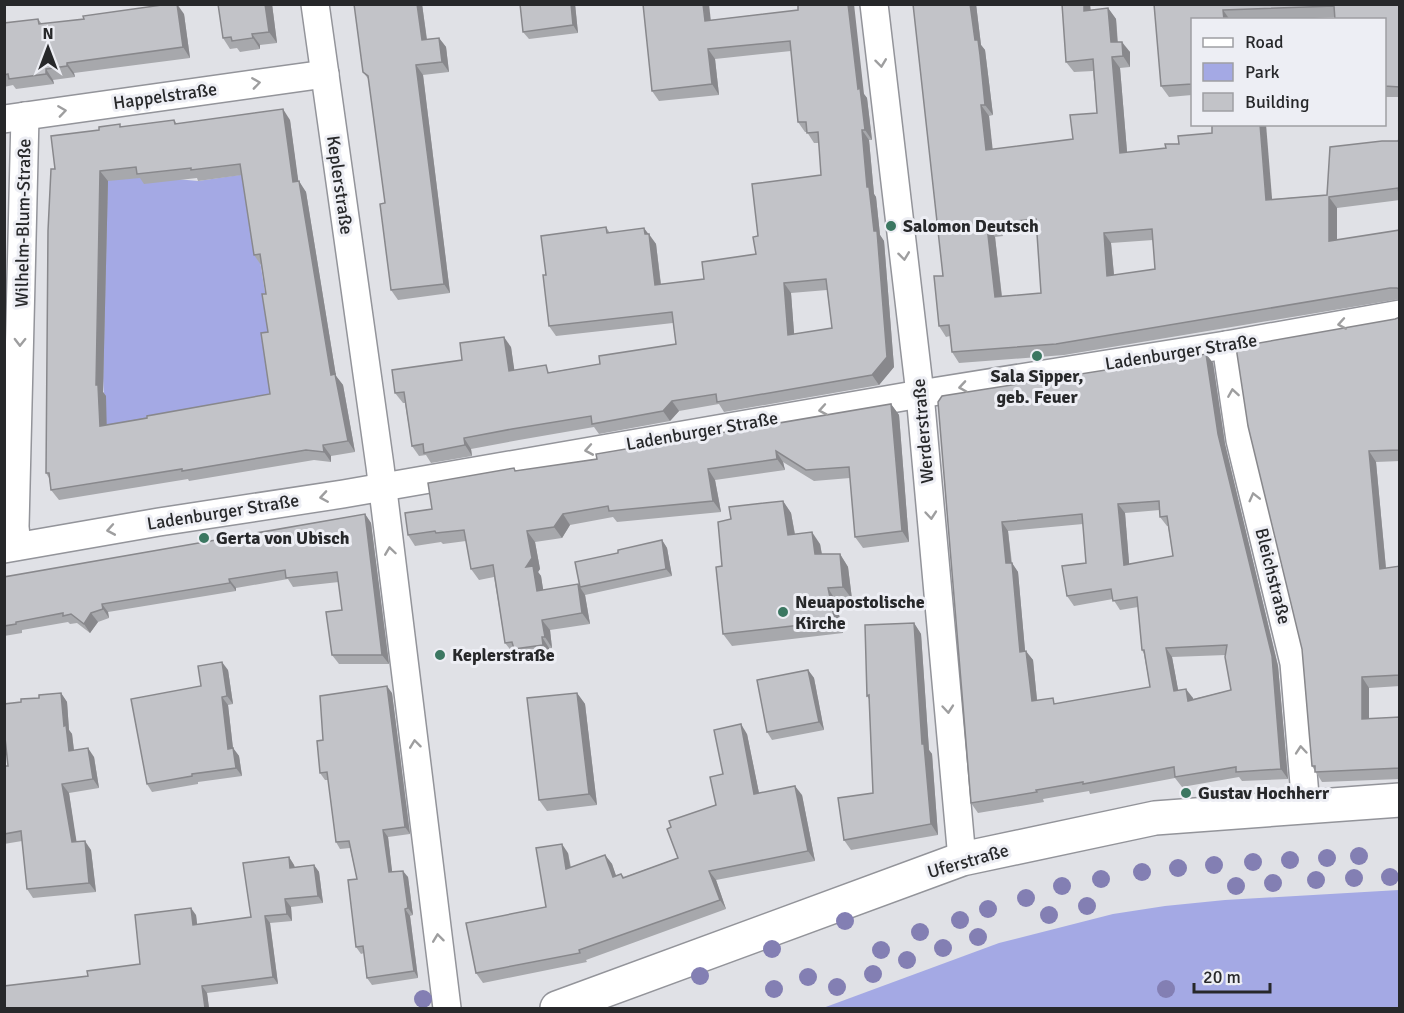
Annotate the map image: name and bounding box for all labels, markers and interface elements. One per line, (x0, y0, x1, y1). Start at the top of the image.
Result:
north arrow (18, 18, 78, 78)
legend (1191, 18, 1386, 126)
text: N (42, 24, 54, 44)
text: Road (1245, 31, 1284, 53)
one-way arrow (874, 58, 887, 67)
text: Park (1245, 61, 1280, 83)
street label: Happelstraße (112, 78, 218, 114)
one-way arrow (251, 78, 260, 90)
text: Building (1245, 91, 1309, 113)
one-way arrow (58, 105, 67, 117)
street label: Keplerstraße (322, 134, 358, 236)
street label: Wilhelm-Blum-Straße (11, 138, 35, 308)
place label: Salomon Deutsch (903, 215, 1039, 237)
marker: Salomon Deutsch (884, 219, 898, 233)
one-way arrow (897, 252, 910, 261)
one-way arrow (1337, 318, 1347, 330)
street label: Ladenburger Straße (1103, 329, 1259, 375)
one-way arrow (14, 338, 26, 347)
marker: Sala Sipper, geb. Feuer (1030, 349, 1044, 363)
place label: Sala Sipper, geb. Feuer (990, 365, 1084, 408)
street label: Werderstraße (907, 378, 939, 484)
one-way arrow (958, 380, 968, 392)
one-way arrow (1228, 388, 1240, 397)
one-way arrow (818, 403, 828, 416)
street label: Ladenburger Straße (624, 407, 780, 455)
one-way arrow (584, 443, 594, 456)
street label: Ladenburger Straße (145, 489, 301, 535)
one-way arrow (320, 490, 329, 502)
one-way arrow (1248, 492, 1261, 502)
one-way arrow (924, 510, 937, 519)
one-way arrow (106, 523, 116, 536)
street label: Bleichstraße (1250, 526, 1296, 626)
place label: Gerta von Ubisch (216, 527, 350, 549)
marker: Gerta von Ubisch (197, 531, 211, 545)
one-way arrow (384, 546, 397, 555)
place label: Neuapostolische Kirche (795, 591, 925, 634)
marker: Neuapostolische Kirche (776, 605, 790, 619)
place label: Keplerstraße (452, 644, 555, 666)
marker: Keplerstraße (433, 648, 447, 662)
one-way arrow (941, 704, 954, 713)
one-way arrow (409, 740, 421, 749)
one-way arrow (1295, 745, 1308, 754)
place label: Gustav Hochherr (1198, 782, 1330, 804)
marker: Gustav Hochherr (1179, 786, 1193, 800)
street label: Uferstraße (925, 839, 1011, 883)
one-way arrow (432, 933, 445, 942)
scale bar (1194, 956, 1270, 994)
text: 20 m (1203, 966, 1241, 988)

